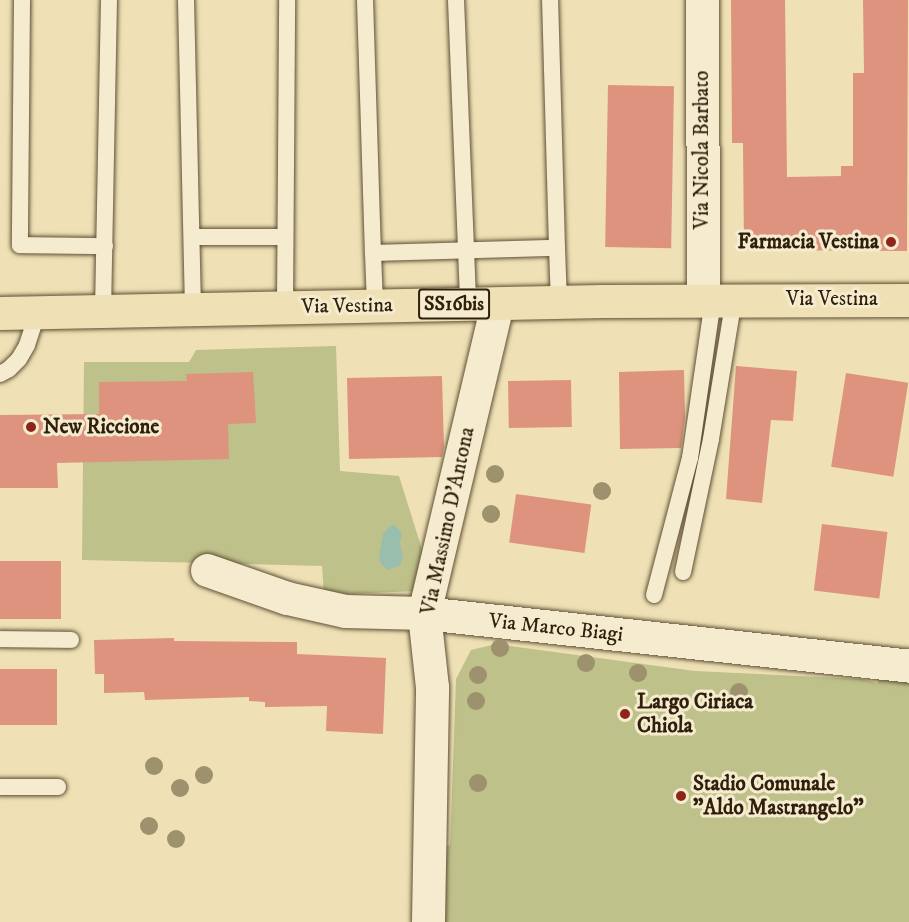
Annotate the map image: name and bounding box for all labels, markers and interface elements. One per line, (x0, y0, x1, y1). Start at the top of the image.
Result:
street label: Via Nicola Barbato (689, 71, 715, 229)
place label: Farmacia Vestina (738, 229, 879, 255)
marker: Farmacia Vestina (884, 235, 898, 249)
street label: Via Vestina (786, 286, 878, 312)
road number: SS16bis (418, 287, 490, 321)
street label: Via Vestina (301, 293, 393, 319)
place label: New Riccione (43, 414, 159, 440)
marker: New Riccione (24, 420, 38, 434)
street label: Via Massimo D'Antona (416, 425, 480, 617)
street label: Via Marco Biagi (488, 608, 624, 648)
place label: Largo Ciriaca Chiola (637, 689, 753, 739)
marker: Largo Ciriaca Chiola (618, 707, 632, 721)
place label: Stadio Comunale "Aldo Mastrangelo" (693, 771, 864, 821)
marker: Stadio Comunale "Aldo Mastrangelo" (674, 789, 688, 803)

